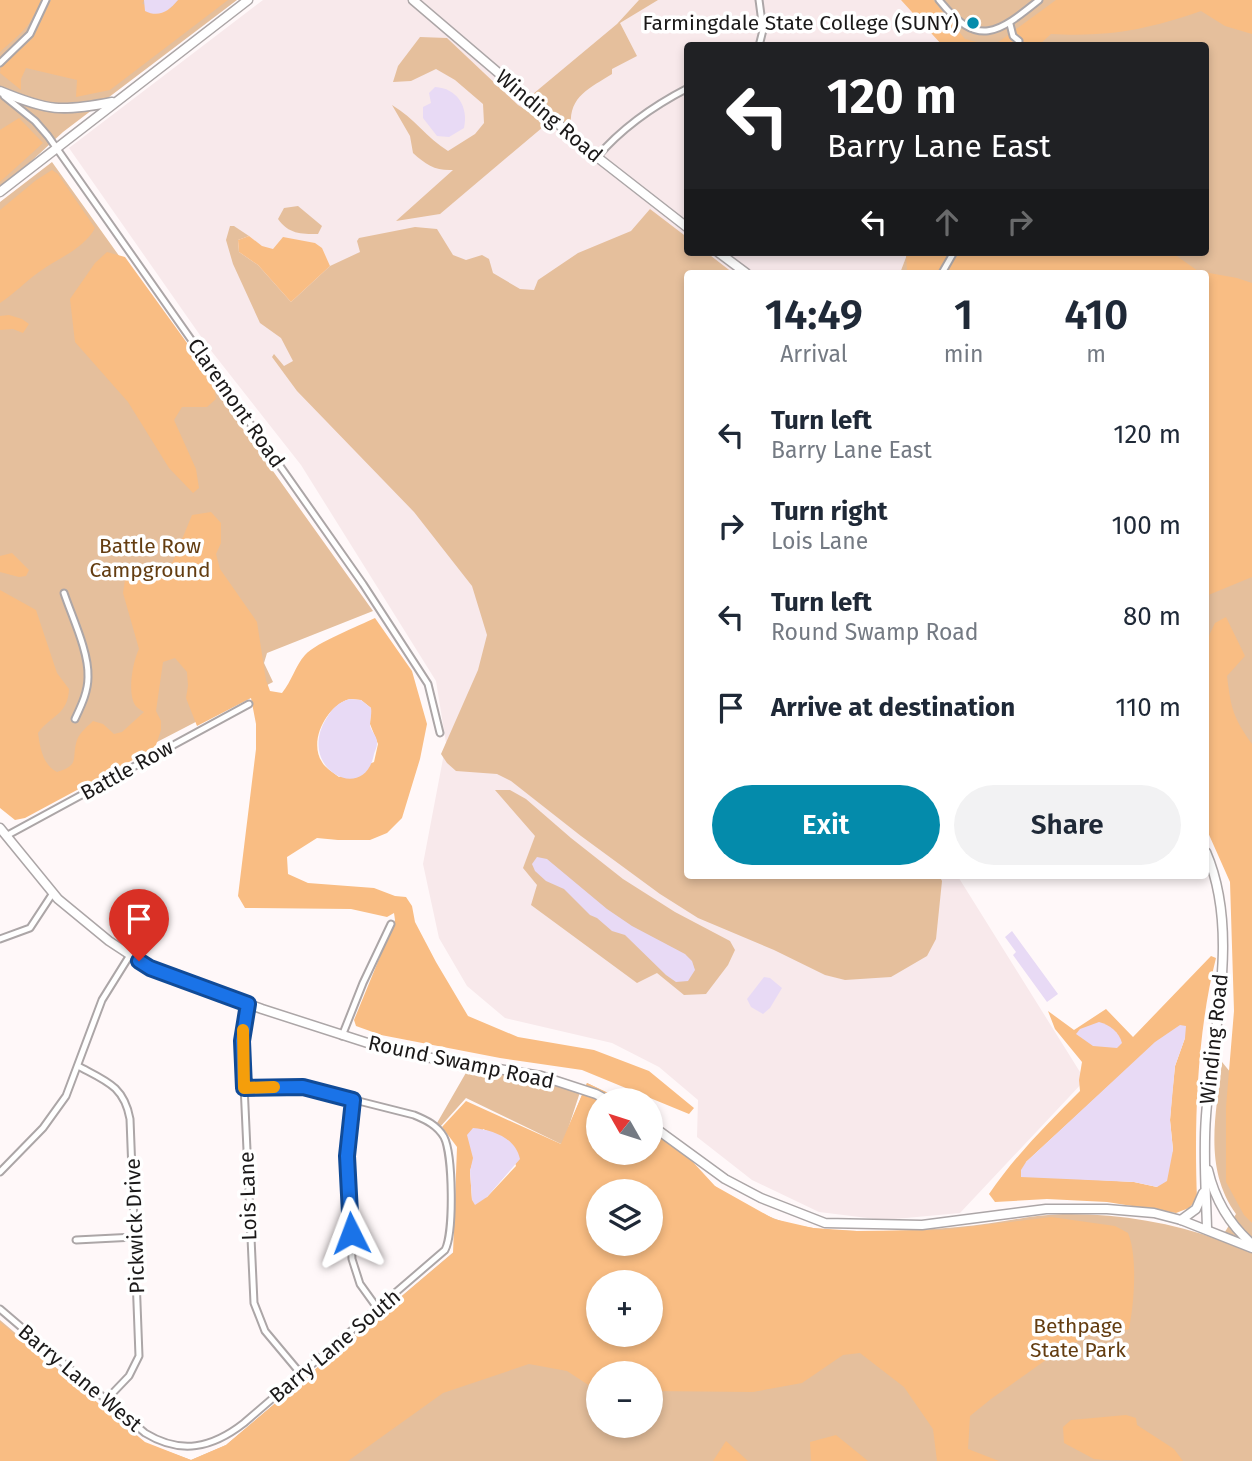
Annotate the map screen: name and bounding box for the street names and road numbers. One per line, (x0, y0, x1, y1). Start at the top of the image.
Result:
street label: Winding Road (490, 64, 608, 168)
street label: Claremont Road (182, 333, 290, 473)
street label: Battle Row (76, 734, 178, 806)
street label: Winding Road (1194, 972, 1234, 1106)
street label: Round Swamp Road (366, 1030, 556, 1094)
street label: Lois Lane (233, 1151, 263, 1241)
street label: Pickwick Drive (120, 1158, 150, 1294)
street label: Barry Lane South (264, 1284, 406, 1408)
street label: Barry Lane West (13, 1319, 147, 1437)

